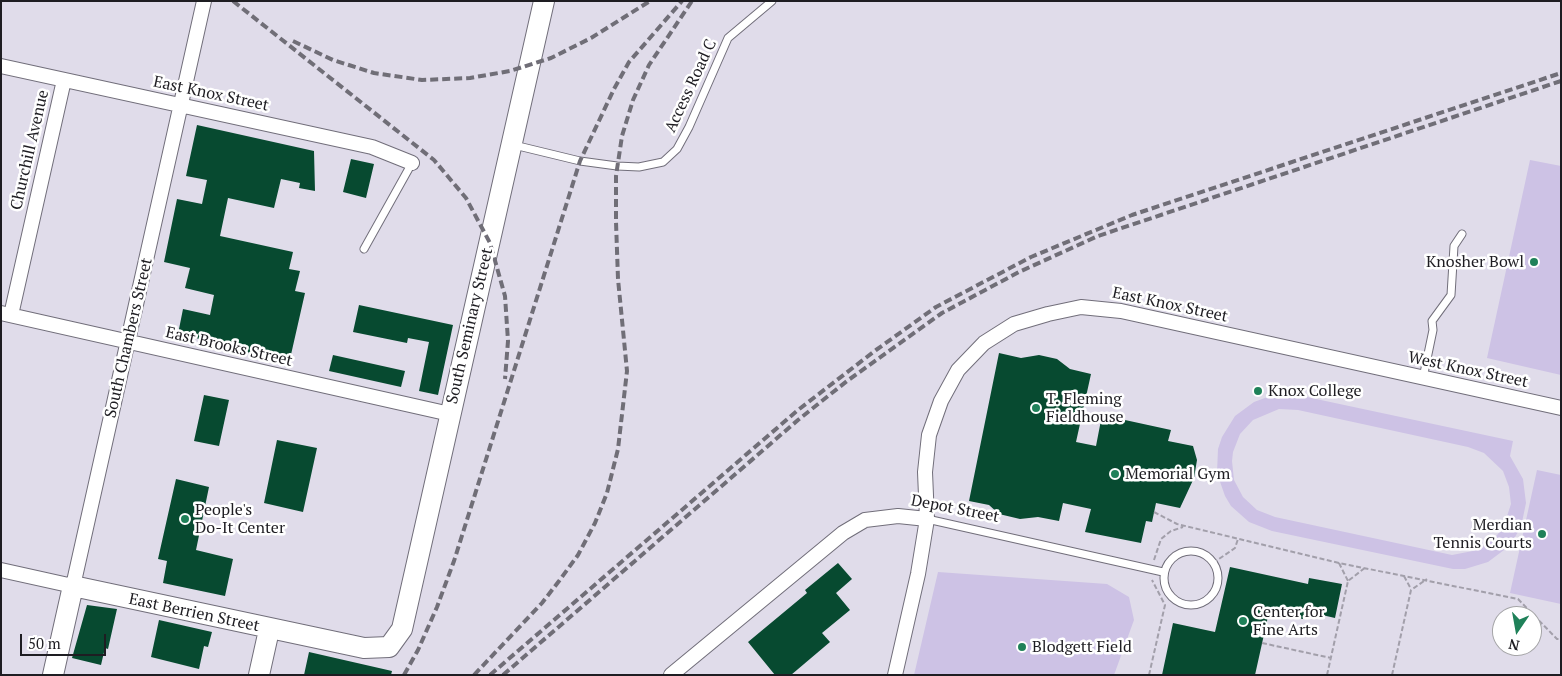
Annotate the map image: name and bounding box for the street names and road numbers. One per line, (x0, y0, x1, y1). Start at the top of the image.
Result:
street label: Access Road C (661, 36, 721, 136)
street label: East Knox Street (152, 72, 270, 116)
street label: Churchill Avenue (7, 88, 53, 212)
street label: South Seminary Street (443, 246, 497, 406)
street label: South Chambers Street (101, 256, 157, 420)
street label: East Knox Street (1111, 283, 1229, 327)
street label: East Brooks Street (164, 323, 294, 371)
street label: West Knox Street (1406, 348, 1530, 392)
street label: Depot Street (909, 491, 1001, 527)
street label: East Berrien Street (127, 590, 261, 636)

